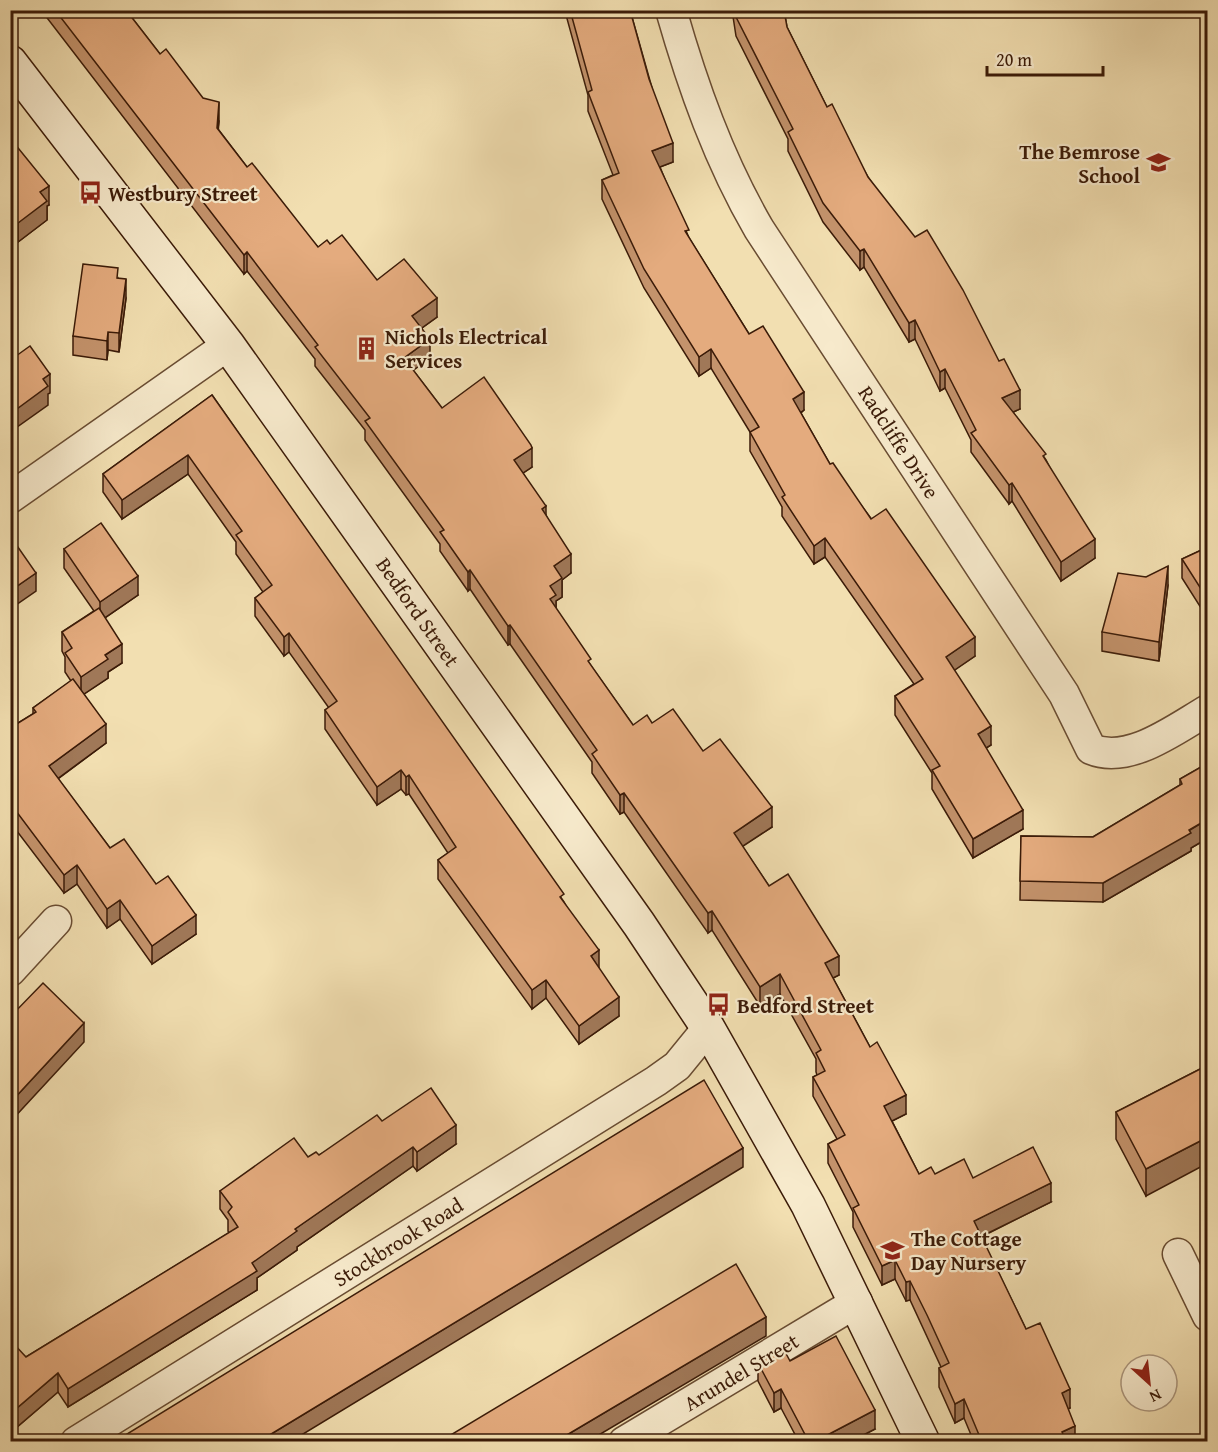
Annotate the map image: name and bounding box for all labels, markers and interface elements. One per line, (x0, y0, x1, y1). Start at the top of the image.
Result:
scale bar (987, 39, 1102, 77)
text: 20 m (996, 46, 1032, 73)
place label: The Bemrose School (1019, 136, 1140, 191)
school or university icon: The Bemrose School (1145, 150, 1171, 176)
place label: Westbury Street (108, 178, 258, 209)
bus stop icon: Westbury Street (77, 180, 103, 206)
place label: Nichols Electrical Services (385, 321, 548, 376)
building icon: Nichols Electrical Services (354, 335, 380, 361)
street label: Radcliffe Drive (851, 379, 947, 505)
street label: Bedford Street (369, 551, 468, 674)
place label: Bedford Street (737, 990, 874, 1021)
bus stop icon: Bedford Street (706, 992, 732, 1018)
street label: Stockbrook Road (327, 1189, 470, 1294)
place label: The Cottage Day Nursery (911, 1223, 1027, 1278)
school or university icon: The Cottage Day Nursery (880, 1237, 906, 1263)
street label: Arundel Street (678, 1325, 805, 1419)
north arrow (1119, 1353, 1179, 1413)
text: N (1145, 1383, 1166, 1410)

